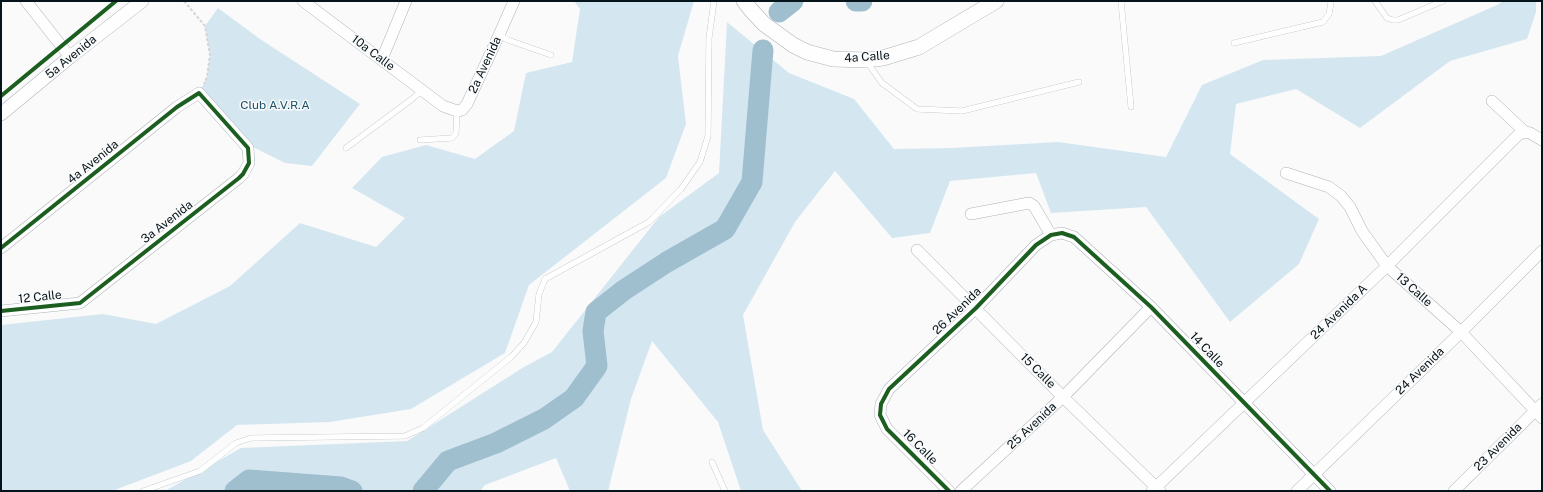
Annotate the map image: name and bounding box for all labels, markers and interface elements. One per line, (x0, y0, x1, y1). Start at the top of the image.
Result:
street label: 5a Avenida (43, 32, 99, 82)
street label: 10a Calle (349, 32, 397, 74)
street label: 2a Avenida (466, 34, 504, 96)
street label: 4a Calle (844, 48, 890, 66)
park label: Club A.V.R.A (240, 98, 310, 112)
street label: 4a Avenida (65, 137, 121, 187)
street label: 3a Avenida (138, 197, 196, 247)
street label: 13 Calle (1393, 270, 1435, 310)
street label: 24 Avenida A (1308, 281, 1370, 343)
street label: 26 Avenida (930, 284, 984, 338)
street label: 12 Calle (18, 288, 62, 306)
street label: 14 Calle (1187, 329, 1227, 371)
street label: 24 Avenida (1393, 344, 1447, 398)
street label: 15 Calle (1017, 350, 1059, 392)
street label: 25 Avenida (1004, 400, 1060, 452)
street label: 23 Avenida (1471, 420, 1525, 474)
street label: 16 Calle (899, 426, 941, 468)

